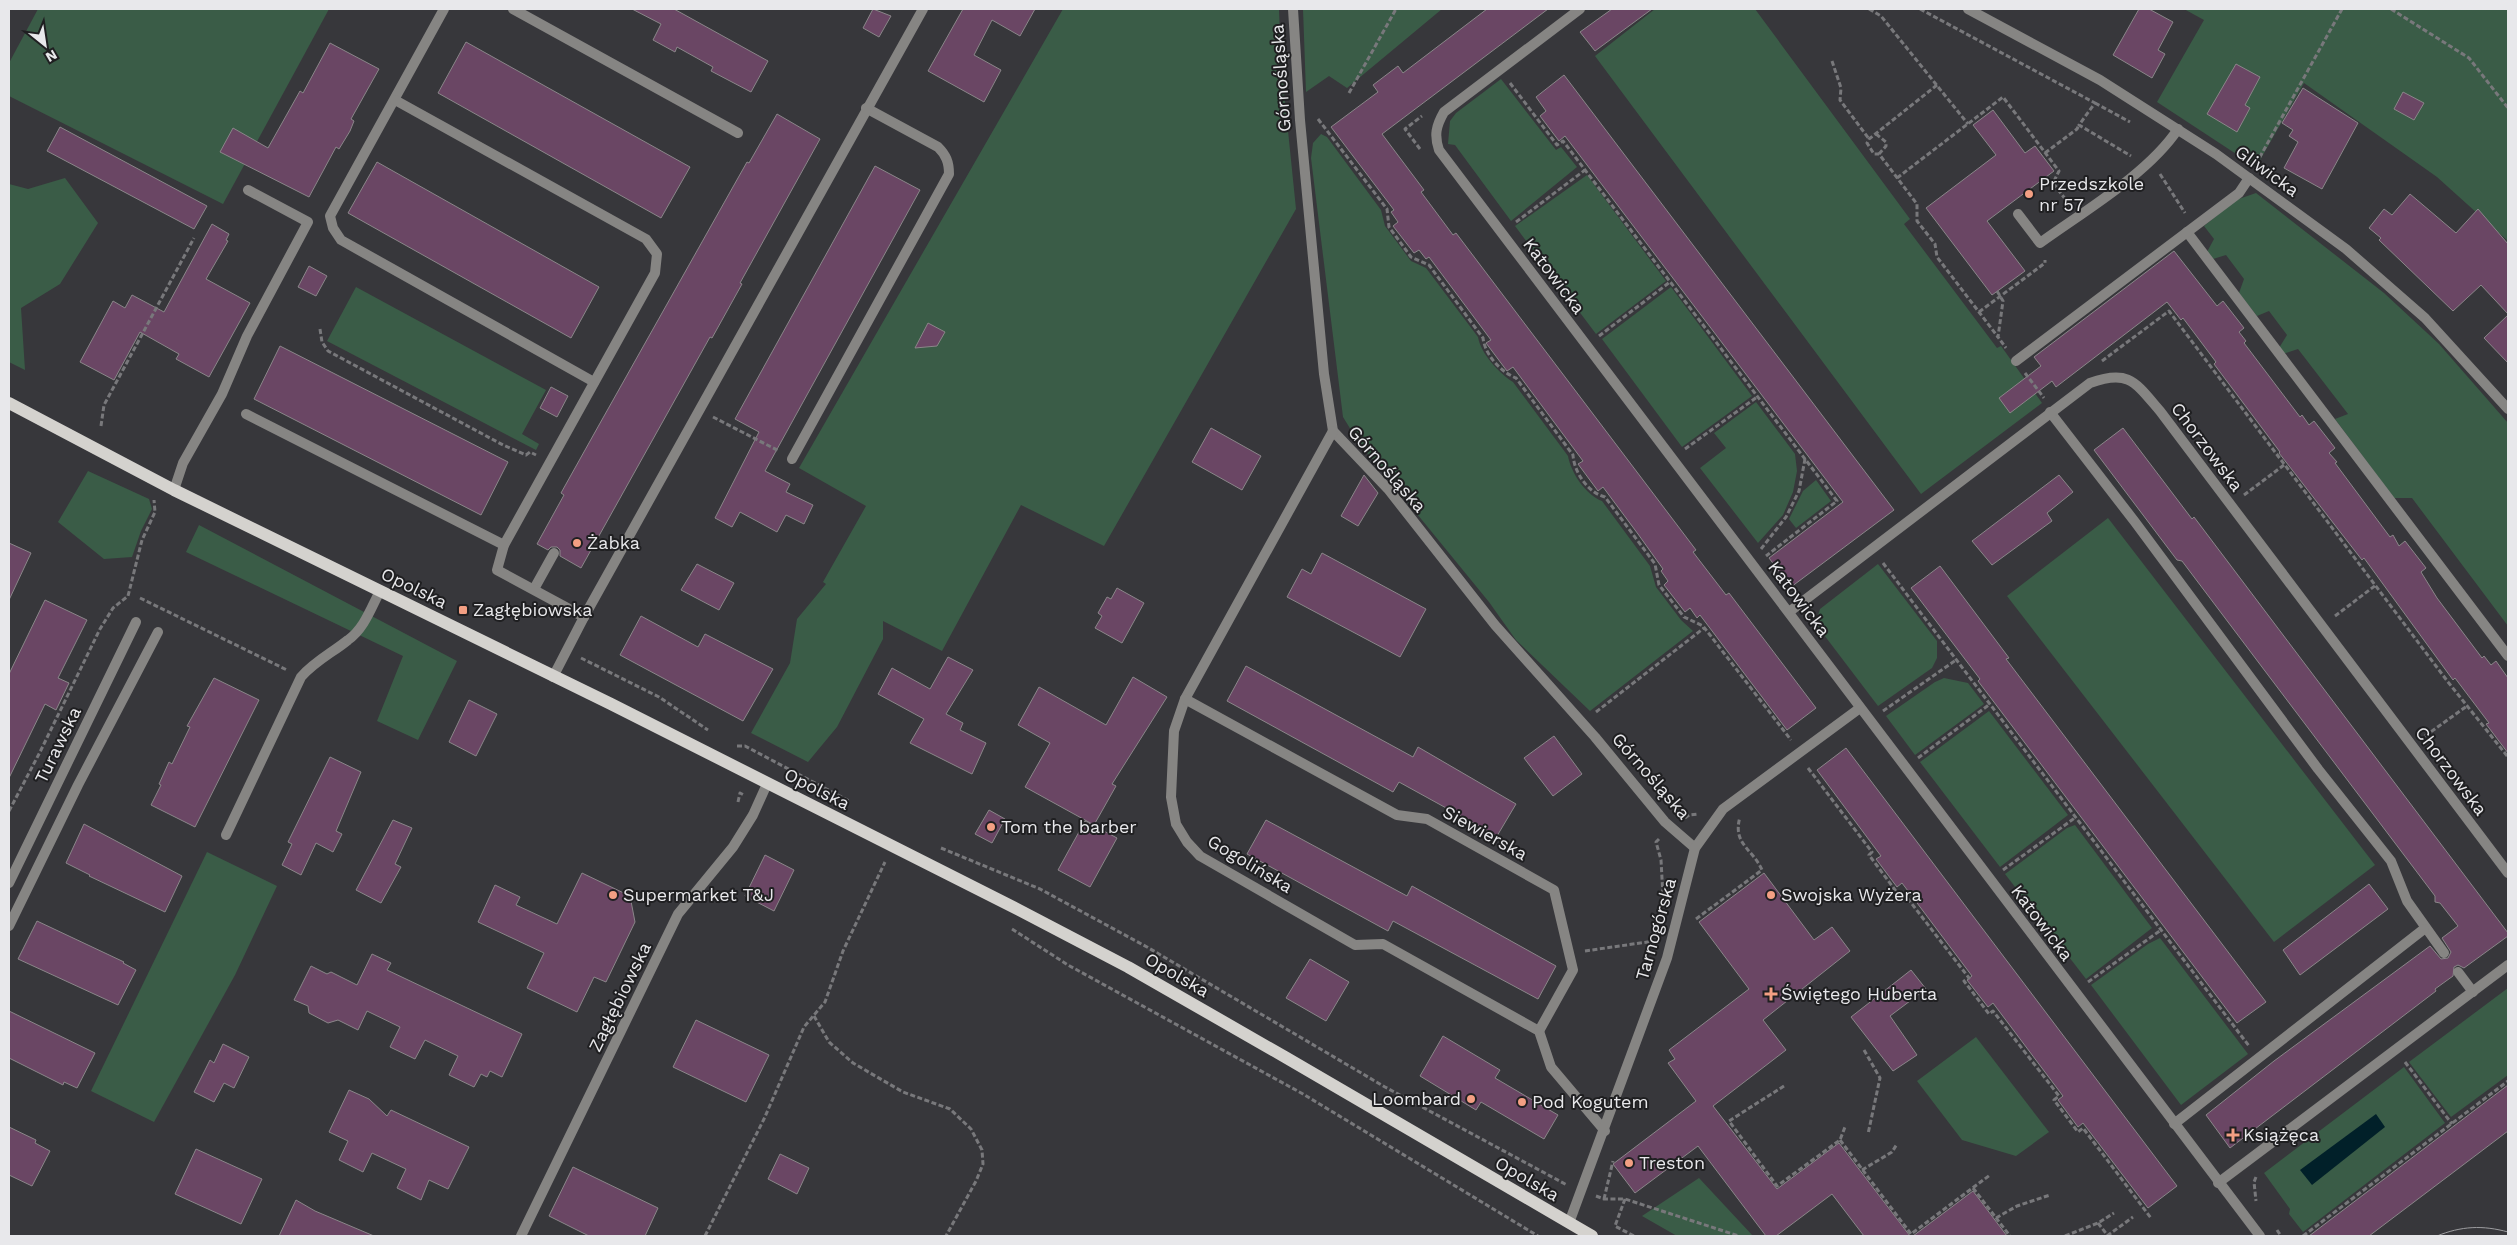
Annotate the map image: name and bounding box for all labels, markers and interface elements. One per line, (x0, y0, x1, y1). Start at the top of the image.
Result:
north arrow (20, 20, 70, 70)
street label: Górnośląska (1266, 23, 1295, 133)
text: N (43, 47, 60, 66)
street label: Gliwicka (2231, 141, 2303, 201)
place label: Przedszkole nr 57 (2039, 173, 2144, 215)
marker: Przedszkole nr 57 (2023, 188, 2035, 200)
street label: Katowicka (1519, 234, 1590, 318)
street label: Chorzowska (2167, 398, 2248, 495)
street label: Górnośląska (1344, 421, 1431, 516)
place label: Żabka (587, 532, 640, 553)
marker: Żabka (571, 537, 583, 549)
street label: Katowicka (1764, 557, 1835, 641)
street label: Opolska (378, 563, 451, 612)
place label: Zagłębiowska (473, 599, 592, 620)
marker: Zagłębiowska (457, 604, 469, 616)
street label: Turawska (30, 703, 85, 786)
street label: Chorzowska (2411, 722, 2492, 819)
street label: Górnośląska (1608, 728, 1695, 823)
street label: Opolska (781, 763, 853, 814)
street label: Siewierska (1439, 801, 1531, 864)
place label: Tom the barber (1001, 816, 1137, 837)
marker: Tom the barber (985, 821, 997, 833)
street label: Gogolińska (1204, 830, 1297, 897)
street label: Tarnogórska (1631, 875, 1680, 983)
street label: Katowicka (2007, 881, 2078, 965)
place label: Supermarket T&J (623, 884, 774, 905)
place label: Swojska Wyżera (1781, 884, 1922, 905)
marker: Supermarket T&J (607, 889, 619, 901)
marker: Swojska Wyżera (1765, 889, 1777, 901)
street label: Zagłębiowska (584, 939, 655, 1055)
street label: Opolska (1141, 948, 1213, 1001)
place label: Świętego Huberta (1781, 983, 1937, 1004)
marker: Świętego Huberta (1765, 988, 1777, 1000)
place label: Loombard (1372, 1088, 1461, 1109)
place label: Pod Kogutem (1532, 1091, 1649, 1112)
marker: Loombard (1465, 1093, 1477, 1105)
marker: Pod Kogutem (1516, 1096, 1528, 1108)
place label: Książęca (2243, 1124, 2319, 1145)
marker: Książęca (2227, 1129, 2239, 1141)
street label: Opolska (1491, 1152, 1563, 1205)
place label: Treston (1639, 1152, 1705, 1173)
marker: Treston (1623, 1157, 1635, 1169)

